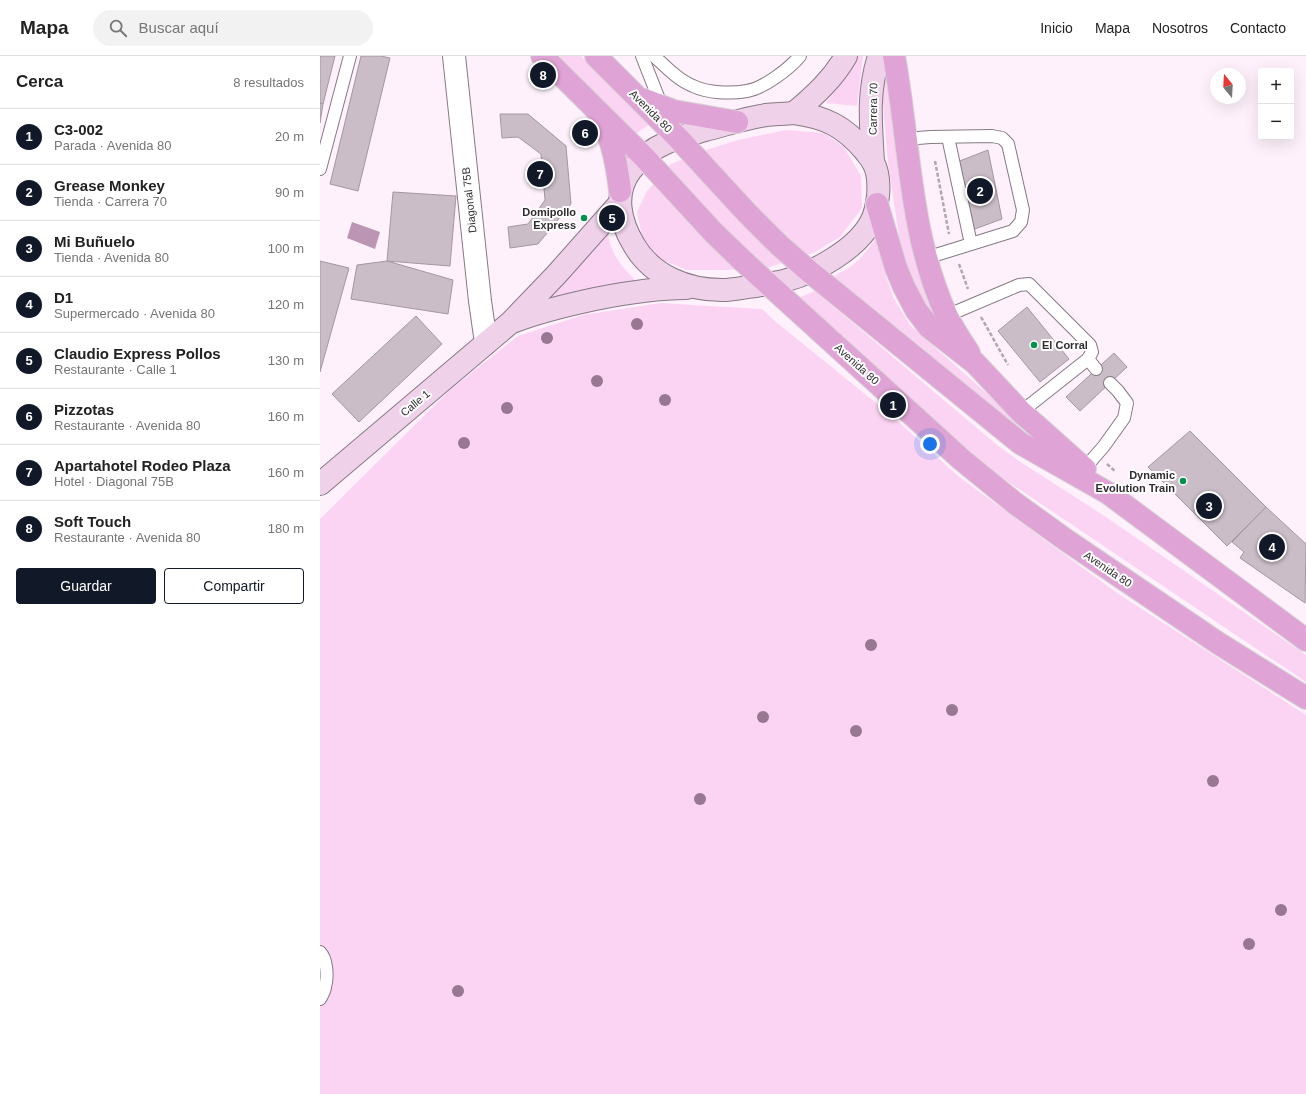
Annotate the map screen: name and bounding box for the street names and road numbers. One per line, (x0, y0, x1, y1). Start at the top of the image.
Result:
street label: Carrera 70 (867, 83, 879, 135)
street label: Avenida 80 (627, 87, 675, 135)
street label: Diagonal 75B (460, 167, 478, 233)
street label: Avenida 80 (833, 341, 881, 387)
street label: Calle 1 (398, 387, 432, 419)
street label: Avenida 80 (1082, 549, 1134, 589)

